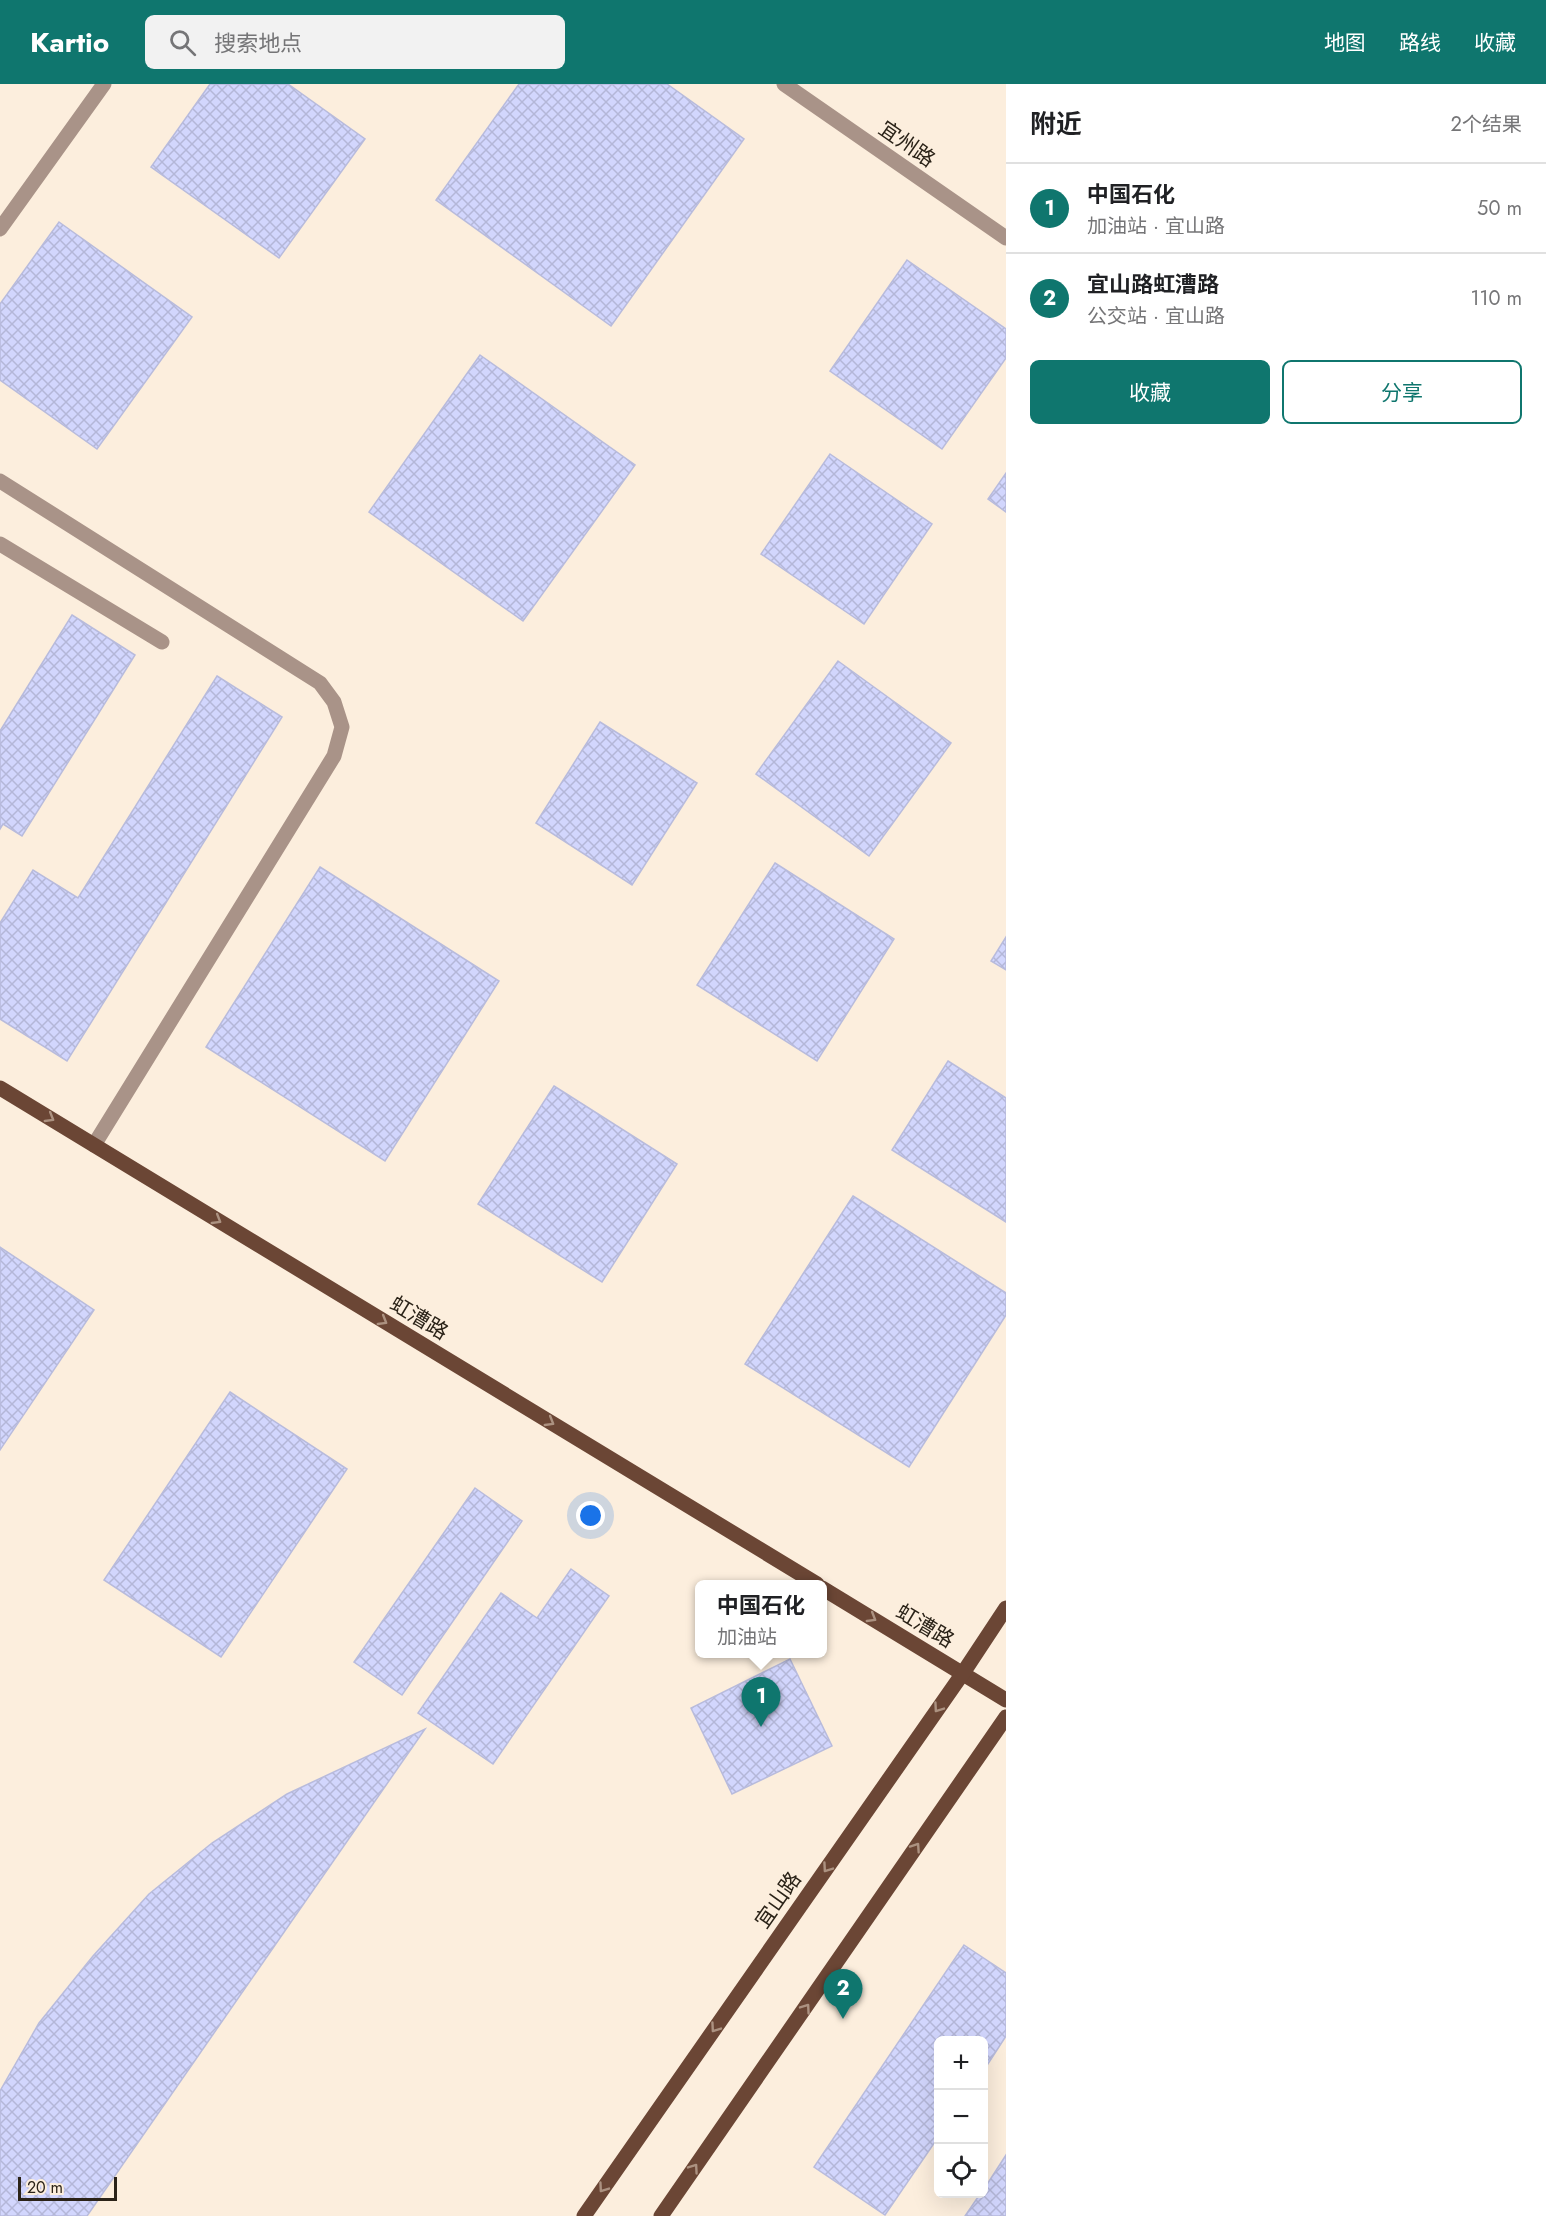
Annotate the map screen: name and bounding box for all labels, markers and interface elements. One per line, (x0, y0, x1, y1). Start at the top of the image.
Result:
search box (145, 15, 565, 69)
text: Kartio (30, 22, 109, 63)
icon: search (166, 26, 199, 59)
text: 搜索地点 (214, 27, 302, 59)
text: 地图 (1324, 28, 1366, 58)
text: 路线 (1399, 28, 1441, 58)
text: 收藏 (1474, 28, 1516, 58)
text: 附近 (1030, 105, 1082, 143)
text: 2个结果 (1451, 110, 1522, 139)
street label: 宜州路 (873, 114, 941, 174)
text: 中国石化 (1087, 178, 1175, 210)
text: 1 (1044, 194, 1055, 223)
text: 50 m (1477, 194, 1522, 223)
text: 加油站 · 宜山路 (1087, 212, 1225, 241)
text: 宜山路虹漕路 (1087, 268, 1219, 300)
text: 2 (1043, 284, 1056, 313)
text: 110 m (1470, 284, 1522, 313)
text: 公交站 · 宜山路 (1087, 302, 1225, 331)
button: 收藏 (1030, 360, 1270, 424)
button: 分享 (1282, 360, 1522, 424)
one-way arrow (44, 1111, 54, 1123)
one-way arrow (211, 1212, 221, 1224)
street label: 虹漕路 (384, 1289, 454, 1347)
one-way arrow (377, 1313, 387, 1325)
one-way arrow (544, 1415, 554, 1427)
your location (576, 1501, 605, 1530)
popup (695, 1580, 827, 1658)
text: 中国石化 (717, 1589, 805, 1621)
street label: 虹漕路 (890, 1597, 960, 1655)
one-way arrow (866, 1611, 877, 1622)
text: 加油站 (717, 1623, 777, 1652)
pin: 1 (742, 1678, 780, 1727)
one-way arrow (934, 1702, 945, 1713)
one-way arrow (909, 1843, 920, 1854)
one-way arrow (823, 1862, 834, 1873)
street label: 宜山路 (748, 1866, 808, 1934)
pin: 2 (824, 1970, 862, 2019)
one-way arrow (799, 2004, 810, 2015)
one-way arrow (711, 2022, 722, 2033)
map controls (934, 2036, 988, 2198)
button: + (934, 2036, 988, 2090)
button: − (934, 2090, 988, 2144)
button: locate (934, 2144, 988, 2198)
one-way arrow (687, 2164, 698, 2175)
scale bar (18, 2174, 117, 2202)
text: 20 m (27, 2176, 63, 2199)
one-way arrow (599, 2181, 610, 2192)

